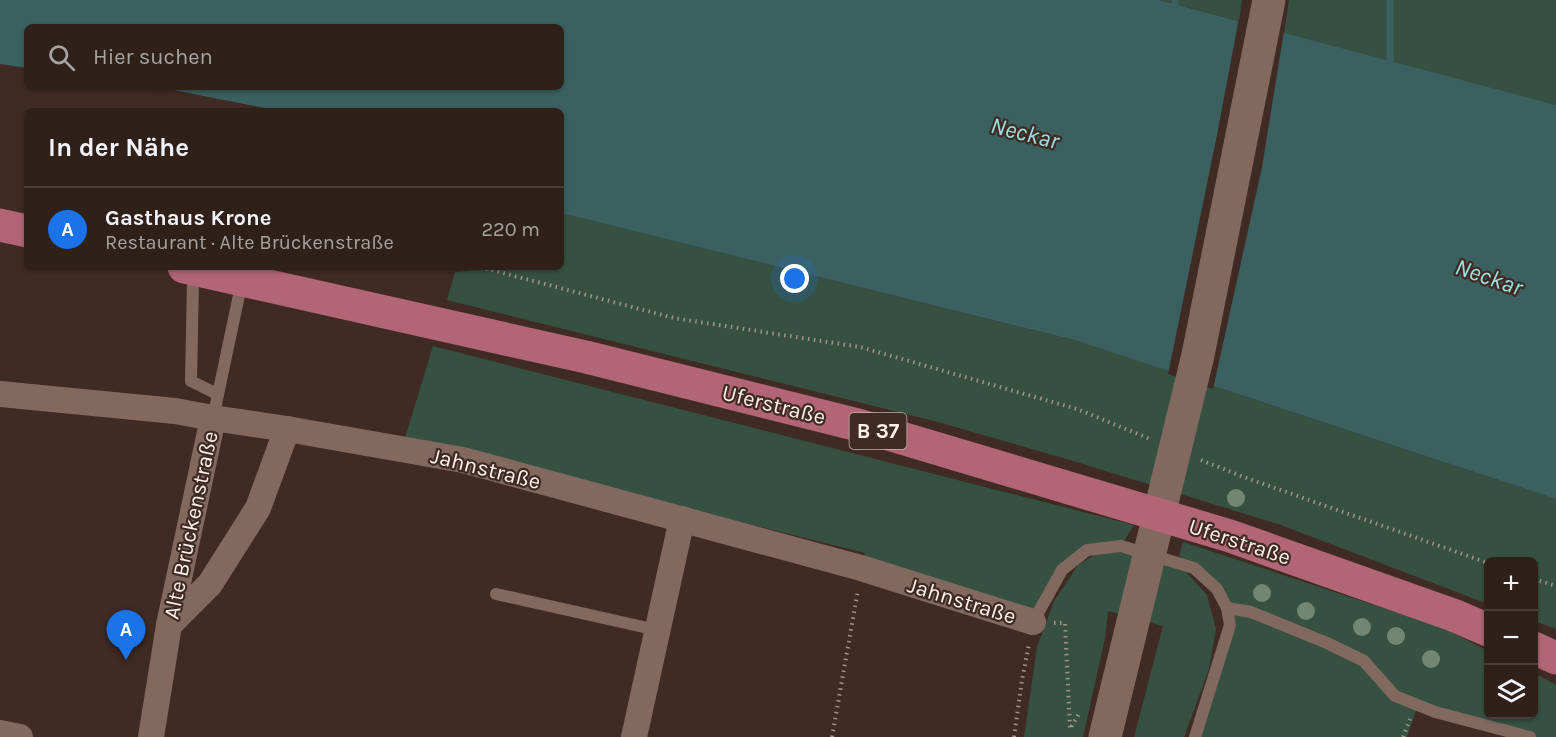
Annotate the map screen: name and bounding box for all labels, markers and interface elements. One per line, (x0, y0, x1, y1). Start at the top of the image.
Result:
search box (24, 24, 564, 90)
icon: search (45, 41, 78, 74)
text: Hier suchen (93, 44, 213, 70)
water label: Neckar (988, 111, 1063, 155)
text: In der Nähe (48, 132, 189, 163)
text: Gasthaus Krone (105, 205, 271, 231)
text: A (61, 218, 74, 241)
text: 220 m (481, 218, 540, 241)
text: Restaurant · Alte Brückenstraße (105, 231, 394, 254)
water label: Neckar (1452, 252, 1527, 302)
your location (780, 264, 809, 293)
street label: Uferstraße (719, 380, 828, 430)
road number: B 37 (850, 413, 906, 449)
street label: Alte Brückenstraße (158, 429, 224, 622)
street label: Jahnstraße (428, 443, 543, 495)
street label: Uferstraße (1185, 513, 1294, 571)
map controls (1484, 557, 1538, 719)
button: + (1484, 557, 1538, 611)
street label: Jahnstraße (904, 572, 1019, 630)
pin: A (106, 610, 146, 660)
button: − (1484, 611, 1538, 665)
button: layers (1484, 665, 1538, 719)

